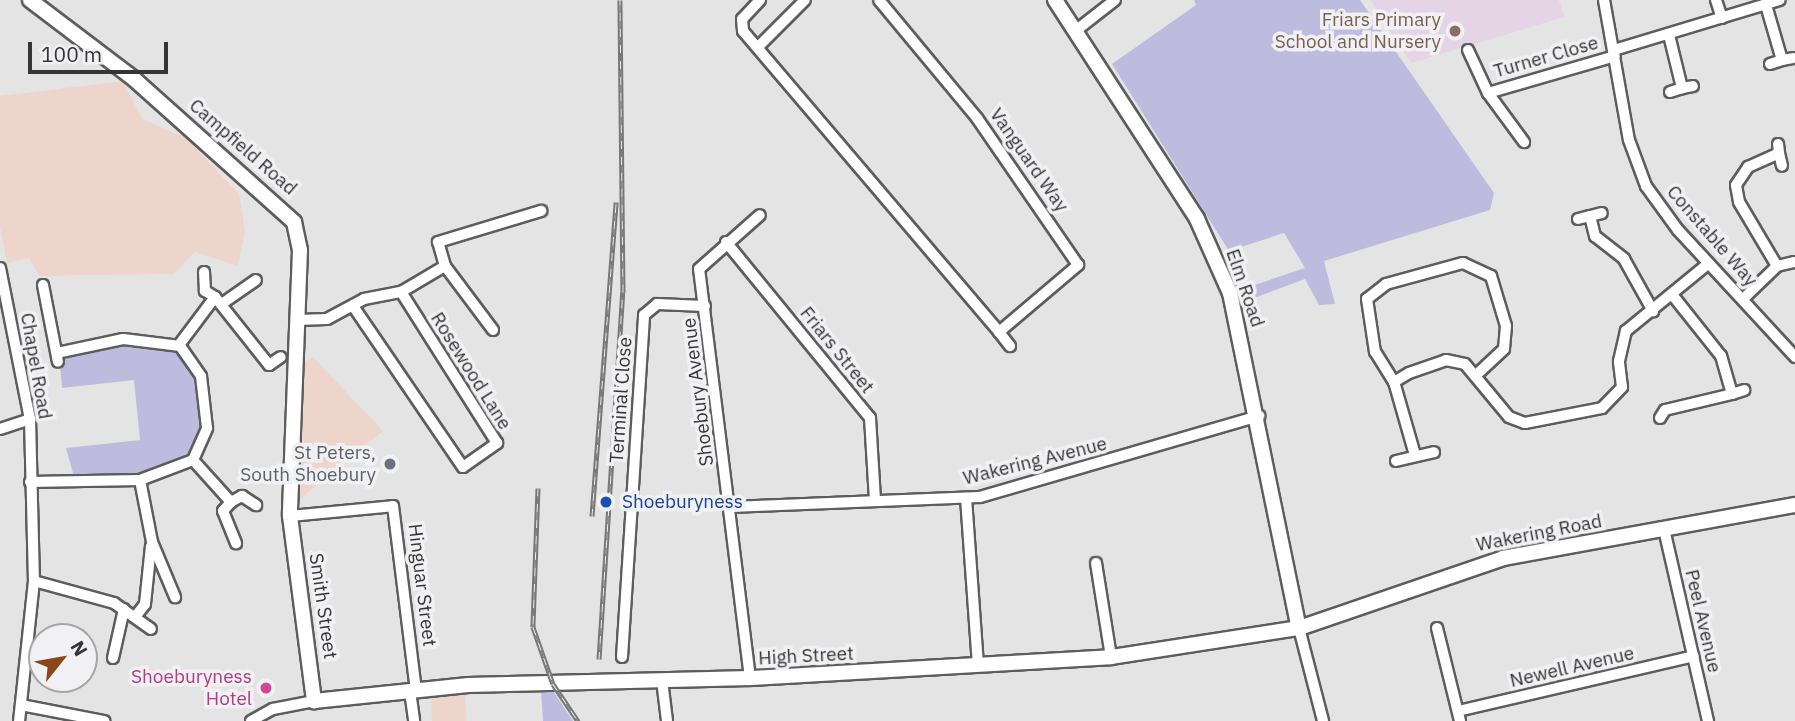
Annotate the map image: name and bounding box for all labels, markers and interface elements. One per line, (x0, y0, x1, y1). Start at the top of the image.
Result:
place label: Friars Primary School and Nursery (1275, 9, 1441, 53)
marker: Friars Primary School and Nursery (1447, 23, 1463, 39)
scale bar (32, 28, 172, 72)
street label: Turner Close (1491, 31, 1601, 83)
text: 100 m (41, 40, 102, 68)
street label: Campfield Road (185, 94, 301, 200)
street label: Vanguard Way (985, 104, 1073, 216)
street label: Constable Way (1662, 181, 1762, 291)
street label: Elm Road (1221, 246, 1269, 330)
street label: Friars Street (795, 302, 879, 398)
street label: Rosewood Lane (426, 308, 516, 434)
street label: Chapel Road (15, 311, 57, 421)
street label: Shoebury Avenue (678, 317, 718, 467)
street label: Terminal Close (605, 336, 637, 464)
street label: Wakering Avenue (961, 432, 1109, 490)
place label: St Peters, South Shoebury (240, 442, 376, 486)
marker: St Peters, South Shoebury (382, 456, 398, 472)
place label: Shoeburyness (622, 491, 743, 513)
marker: Shoeburyness (596, 492, 616, 512)
street label: Wakering Road (1474, 510, 1604, 556)
street label: Hinguar Street (403, 522, 441, 648)
street label: Smith Street (304, 552, 342, 660)
street label: Peel Avenue (1680, 567, 1726, 675)
north arrow (28, 623, 98, 693)
text: N (65, 636, 93, 660)
street label: High Street (758, 642, 854, 670)
street label: Newell Avenue (1508, 642, 1636, 692)
place label: Shoeburyness Hotel (131, 666, 252, 710)
marker: Shoeburyness Hotel (258, 680, 274, 696)

